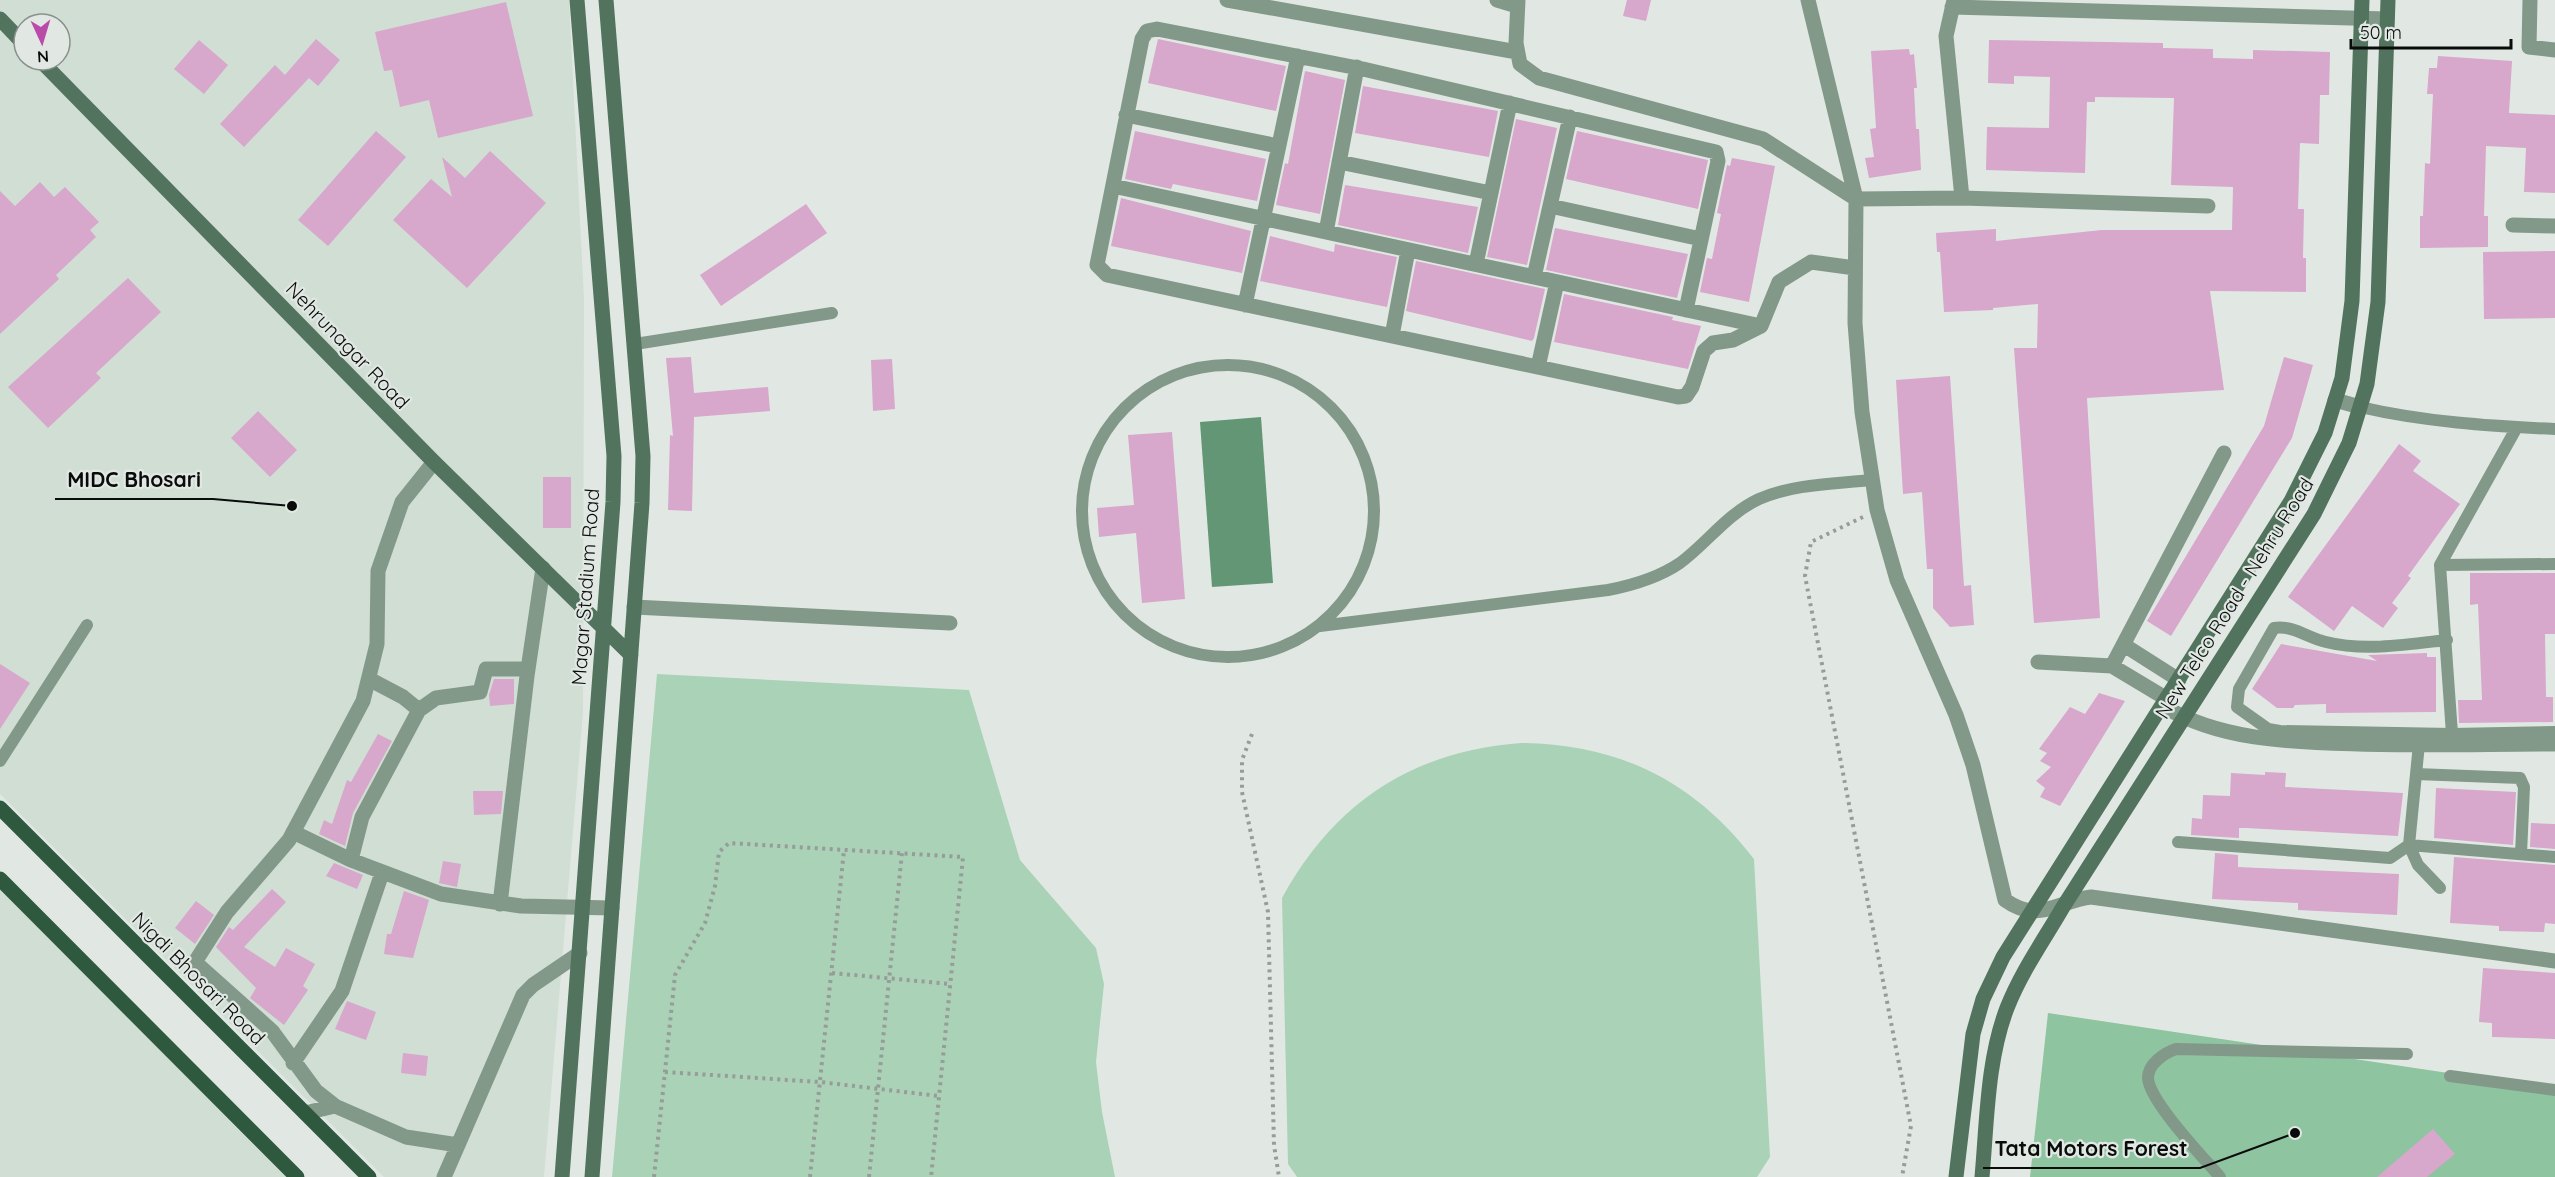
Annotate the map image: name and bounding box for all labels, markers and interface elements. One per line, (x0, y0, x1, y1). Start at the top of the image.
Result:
north arrow (12, 12, 72, 72)
scale bar (2351, 12, 2512, 50)
text: 50 m (2360, 21, 2402, 44)
text: N (36, 47, 50, 67)
street label: Nehrunagar Road (281, 276, 415, 414)
callout: MIDC Bhosari (55, 460, 213, 499)
text: MIDC Bhosari (67, 466, 201, 492)
street label: New Telco Road - Nehru Road (2149, 473, 2319, 723)
street label: Magar Stadium Road (566, 488, 604, 686)
street label: Nigdi Bhosari Road (127, 906, 271, 1050)
callout: Tata Motors Forest (1983, 1129, 2200, 1168)
text: Tata Motors Forest (1994, 1135, 2188, 1161)

